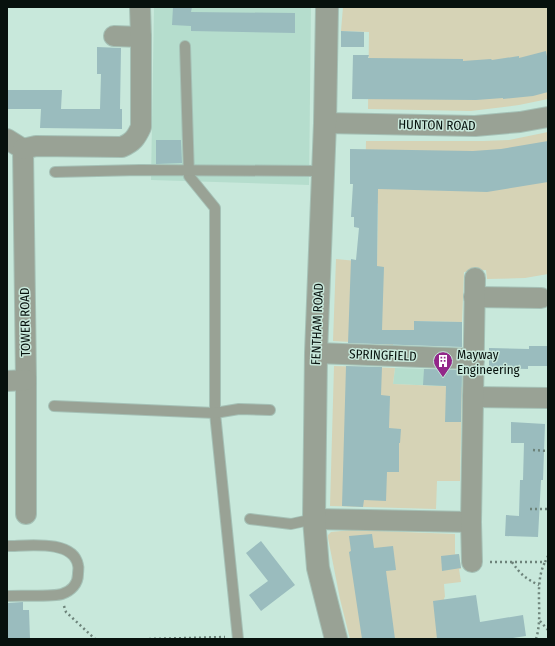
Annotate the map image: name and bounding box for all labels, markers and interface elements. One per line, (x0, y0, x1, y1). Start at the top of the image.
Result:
street label: HUNTON ROAD (398, 117, 476, 133)
street label: FENTHAM ROAD (308, 283, 326, 365)
street label: TOWER ROAD (17, 287, 33, 357)
street label: SPRINGFIELD (349, 346, 417, 364)
place label: Mayway Engineering (457, 347, 521, 377)
building icon: Mayway Engineering (432, 350, 454, 378)

